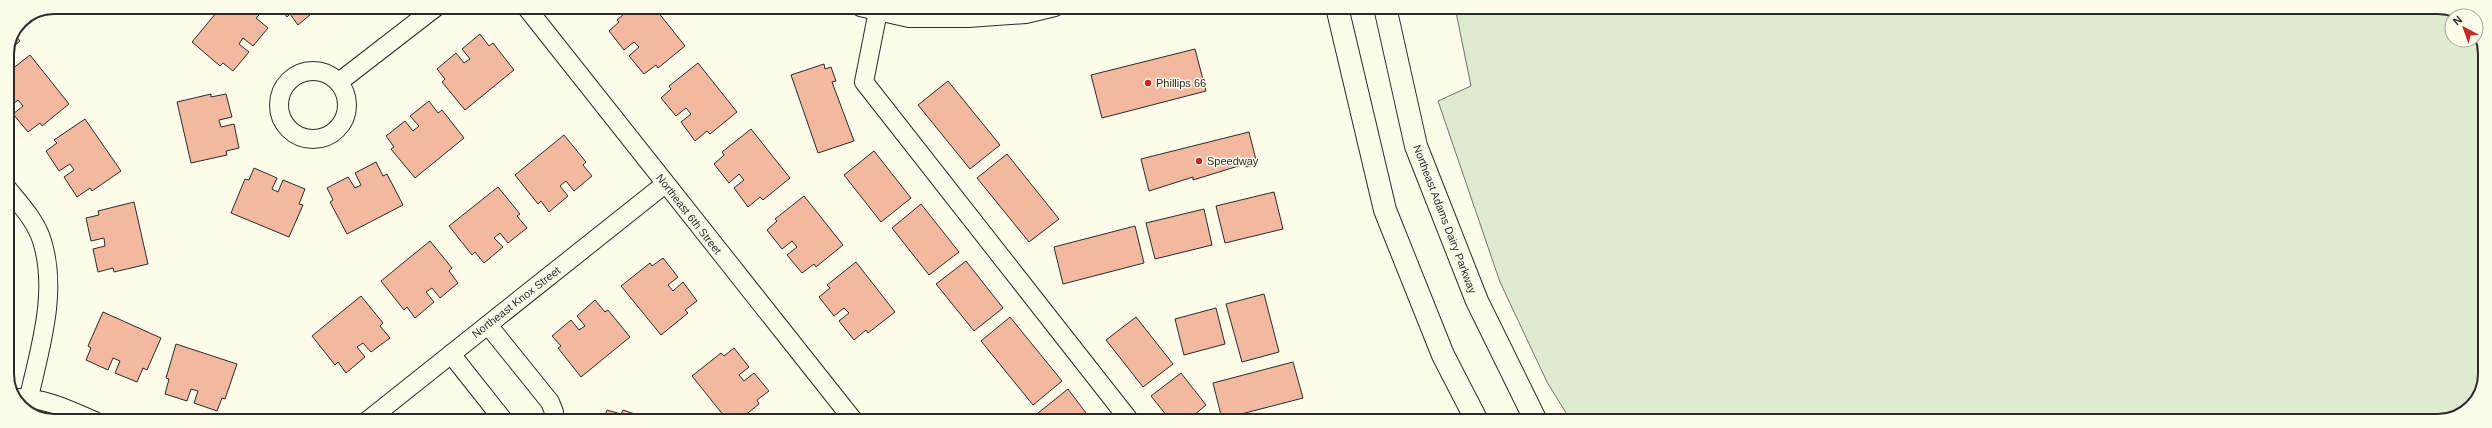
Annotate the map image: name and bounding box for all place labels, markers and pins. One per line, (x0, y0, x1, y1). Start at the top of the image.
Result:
place label: Phillips 66 (1156, 77, 1206, 89)
marker: Phillips 66 (1143, 78, 1153, 88)
place label: Speedway (1207, 155, 1259, 167)
marker: Speedway (1194, 156, 1204, 166)

